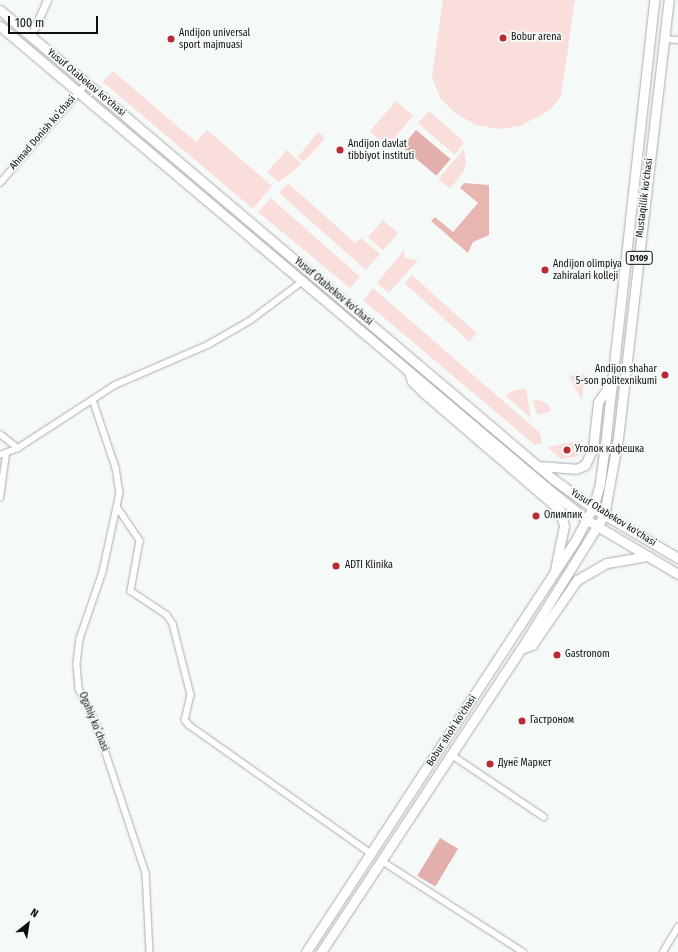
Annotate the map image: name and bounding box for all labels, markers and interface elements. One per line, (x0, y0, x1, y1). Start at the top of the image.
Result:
scale bar (10, 8, 100, 34)
text: 100 m (15, 16, 44, 30)
place label: Andijon universal sport majmuasi (179, 27, 250, 50)
place label: Bobur arena (511, 32, 561, 44)
marker: Bobur arena (498, 33, 508, 43)
marker: Andijon universal sport majmuasi (166, 34, 176, 44)
street label: Yusuf Otabekov ko'chasi (44, 47, 128, 119)
street label: Ahmad Donish koʻchasi (7, 93, 79, 173)
place label: Andijon davlat tibbiyot instituti (348, 138, 414, 162)
marker: Andijon davlat tibbiyot instituti (335, 145, 345, 155)
street label: Mustaqillik ko'chasi (634, 157, 656, 239)
road number: D109 (625, 251, 653, 265)
street label: Yusuf Otabekov ko'chasi (291, 256, 375, 328)
place label: Andijon olimpiya zahiralari kolleji (553, 258, 622, 282)
marker: Andijon olimpiya zahiralari kolleji (540, 265, 550, 275)
place label: Andijon shahar 5-son politexnikumi (576, 363, 657, 386)
marker: Andijon shahar 5-son politexnikumi (660, 370, 670, 380)
place label: Уголок кафешка (575, 444, 644, 456)
marker: Уголок кафешка (562, 445, 572, 455)
street label: Yusuf Otabekov ko'chasi (568, 487, 658, 549)
place label: Олимпик (544, 510, 582, 522)
marker: Олимпик (531, 511, 541, 521)
marker: ADTI Klinika (330, 560, 342, 572)
place label: ADTI Klinika (345, 560, 393, 572)
place label: Gastronom (565, 649, 610, 661)
marker: Gastronom (552, 650, 562, 660)
street label: Ogahiy koʻchasi (76, 690, 110, 754)
street label: Bobur shoh ko'chasi (425, 693, 479, 769)
place label: Гастроном (530, 715, 574, 727)
marker: Гастроном (517, 716, 527, 726)
place label: Дунё Маркет (498, 758, 551, 770)
marker: Дунё Маркет (485, 759, 495, 769)
north arrow (8, 904, 48, 944)
text: N (28, 906, 40, 920)

